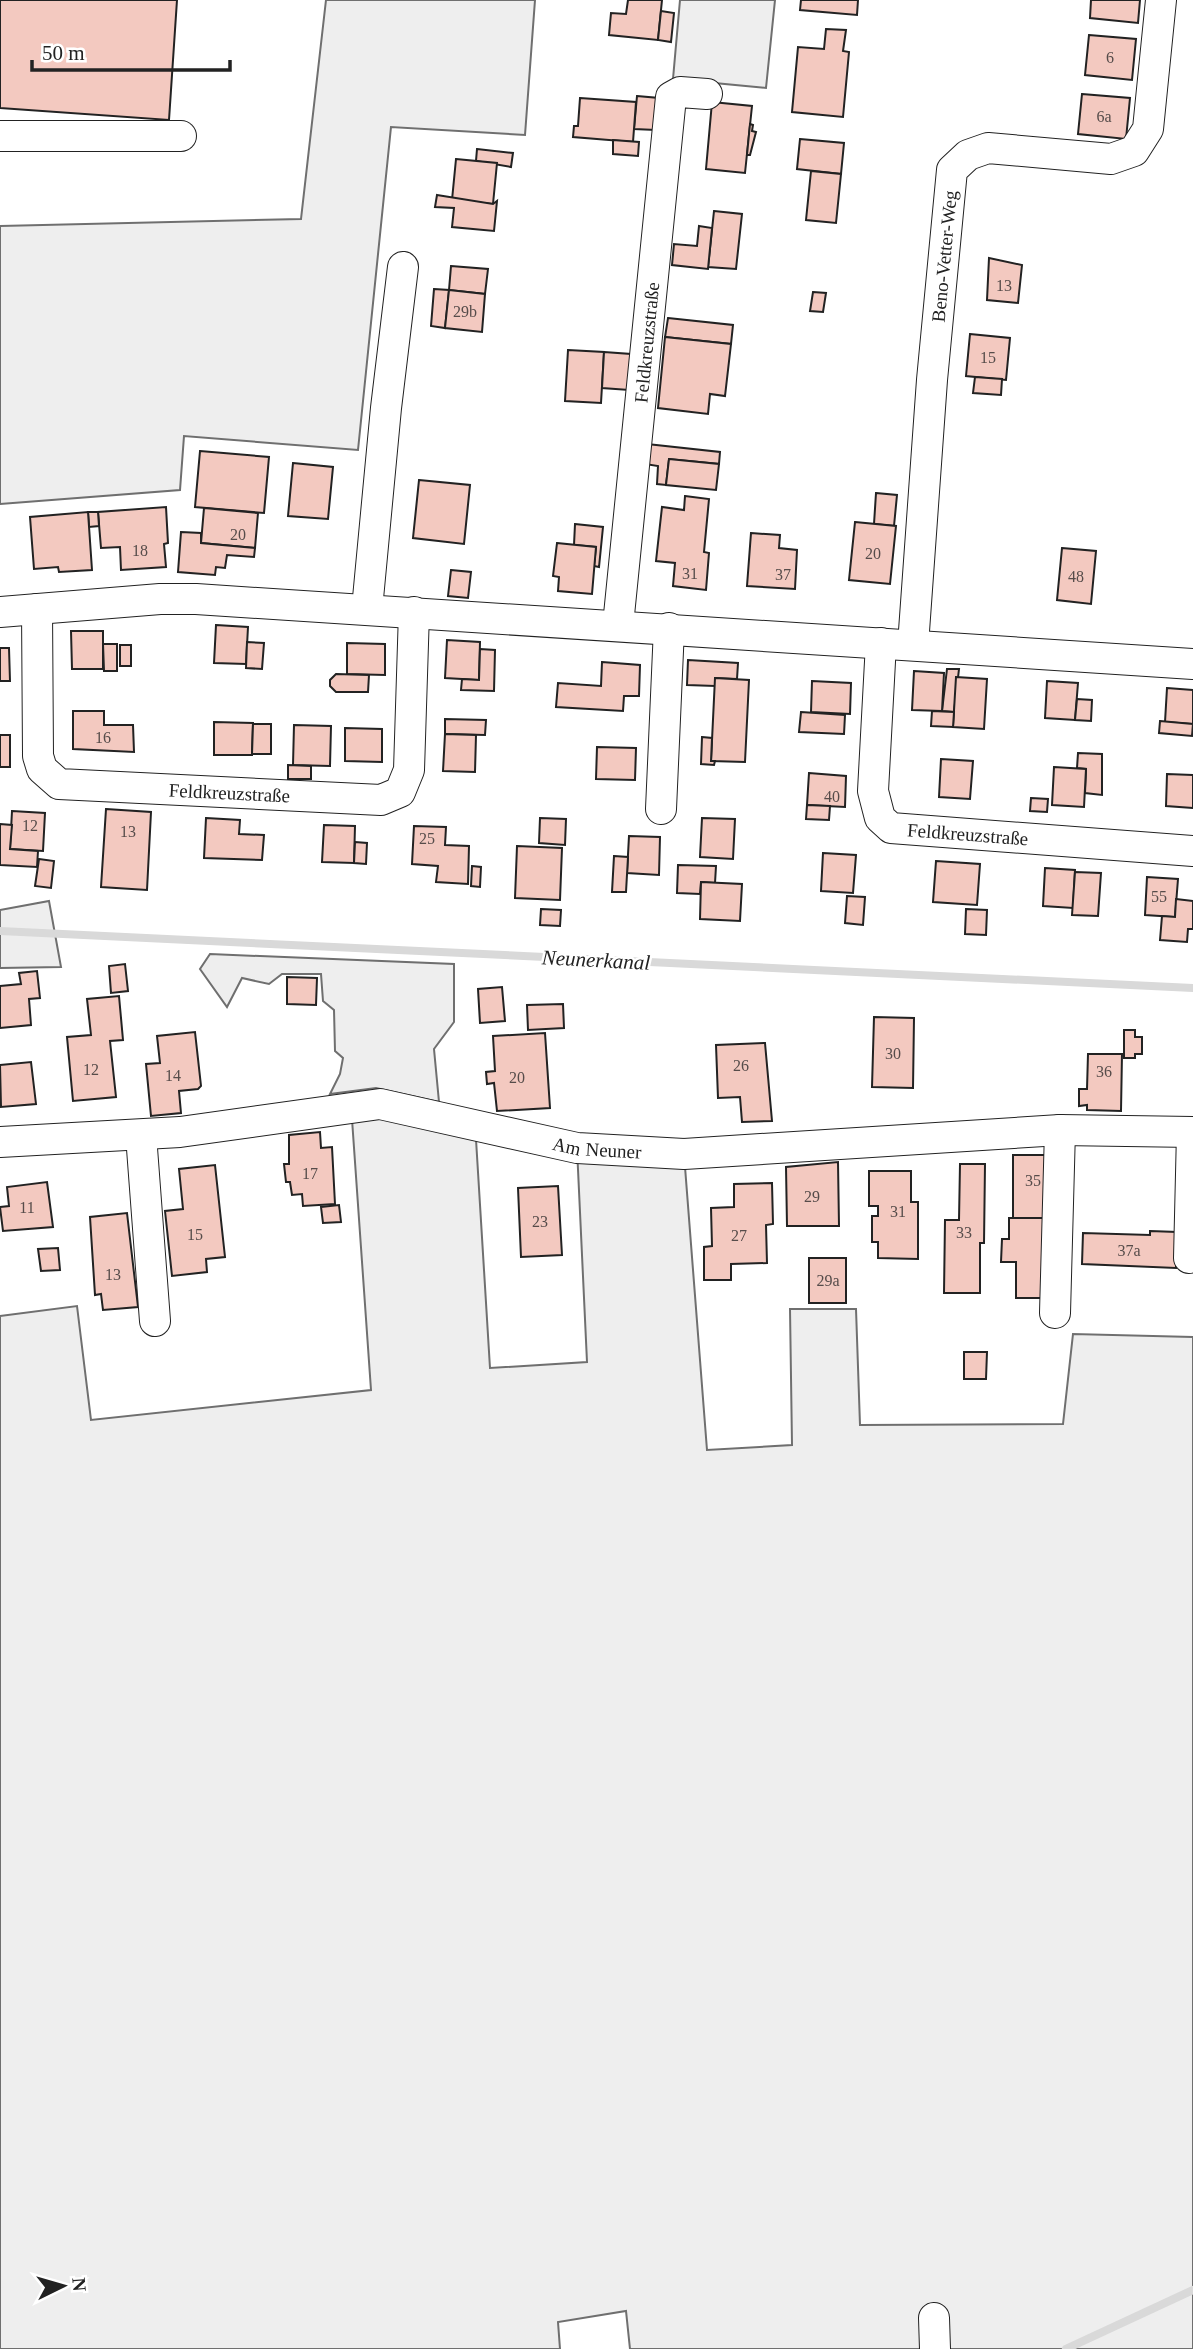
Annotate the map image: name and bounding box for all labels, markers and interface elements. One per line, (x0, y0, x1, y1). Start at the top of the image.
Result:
scale bar (32, 28, 229, 72)
text: 50 m (42, 41, 85, 65)
house number: 6 (1106, 49, 1114, 66)
house number: 6a (1096, 108, 1112, 125)
street label: Beno-Vetter-Weg (928, 189, 961, 323)
house number: 13 (996, 277, 1012, 294)
street label: Feldkreuzstraße (630, 281, 663, 404)
house number: 29b (453, 303, 477, 320)
house number: 15 (980, 349, 996, 366)
house number: 20 (230, 526, 246, 543)
house number: 18 (132, 542, 148, 559)
house number: 20 (865, 545, 881, 562)
house number: 31 (682, 565, 698, 582)
house number: 37 (775, 566, 791, 583)
house number: 48 (1068, 568, 1084, 585)
house number: 16 (95, 729, 111, 746)
street label: Feldkreuzstraße (168, 779, 291, 806)
house number: 40 (824, 788, 840, 805)
house number: 12 (22, 817, 38, 834)
street label: Feldkreuzstraße (906, 819, 1029, 849)
house number: 13 (120, 823, 136, 840)
house number: 25 (419, 830, 435, 847)
house number: 55 (1151, 888, 1167, 905)
water label: Neunerkanal (540, 945, 651, 975)
house number: 30 (885, 1045, 901, 1062)
house number: 26 (733, 1057, 749, 1074)
house number: 12 (83, 1061, 99, 1078)
house number: 36 (1096, 1063, 1112, 1080)
house number: 14 (165, 1067, 181, 1084)
house number: 20 (509, 1069, 525, 1086)
street label: Am Neuner (551, 1133, 643, 1163)
house number: 17 (302, 1165, 318, 1182)
house number: 35 (1025, 1172, 1041, 1189)
house number: 29 (804, 1188, 820, 1205)
house number: 11 (19, 1199, 35, 1216)
house number: 31 (890, 1203, 906, 1220)
house number: 23 (532, 1213, 548, 1230)
house number: 33 (956, 1224, 972, 1241)
house number: 15 (187, 1226, 203, 1243)
house number: 27 (731, 1227, 747, 1244)
house number: 37a (1117, 1242, 1141, 1259)
house number: 13 (105, 1266, 121, 1283)
house number: 29a (816, 1272, 840, 1289)
north arrow (28, 2251, 98, 2321)
text: N (68, 2277, 91, 2293)

